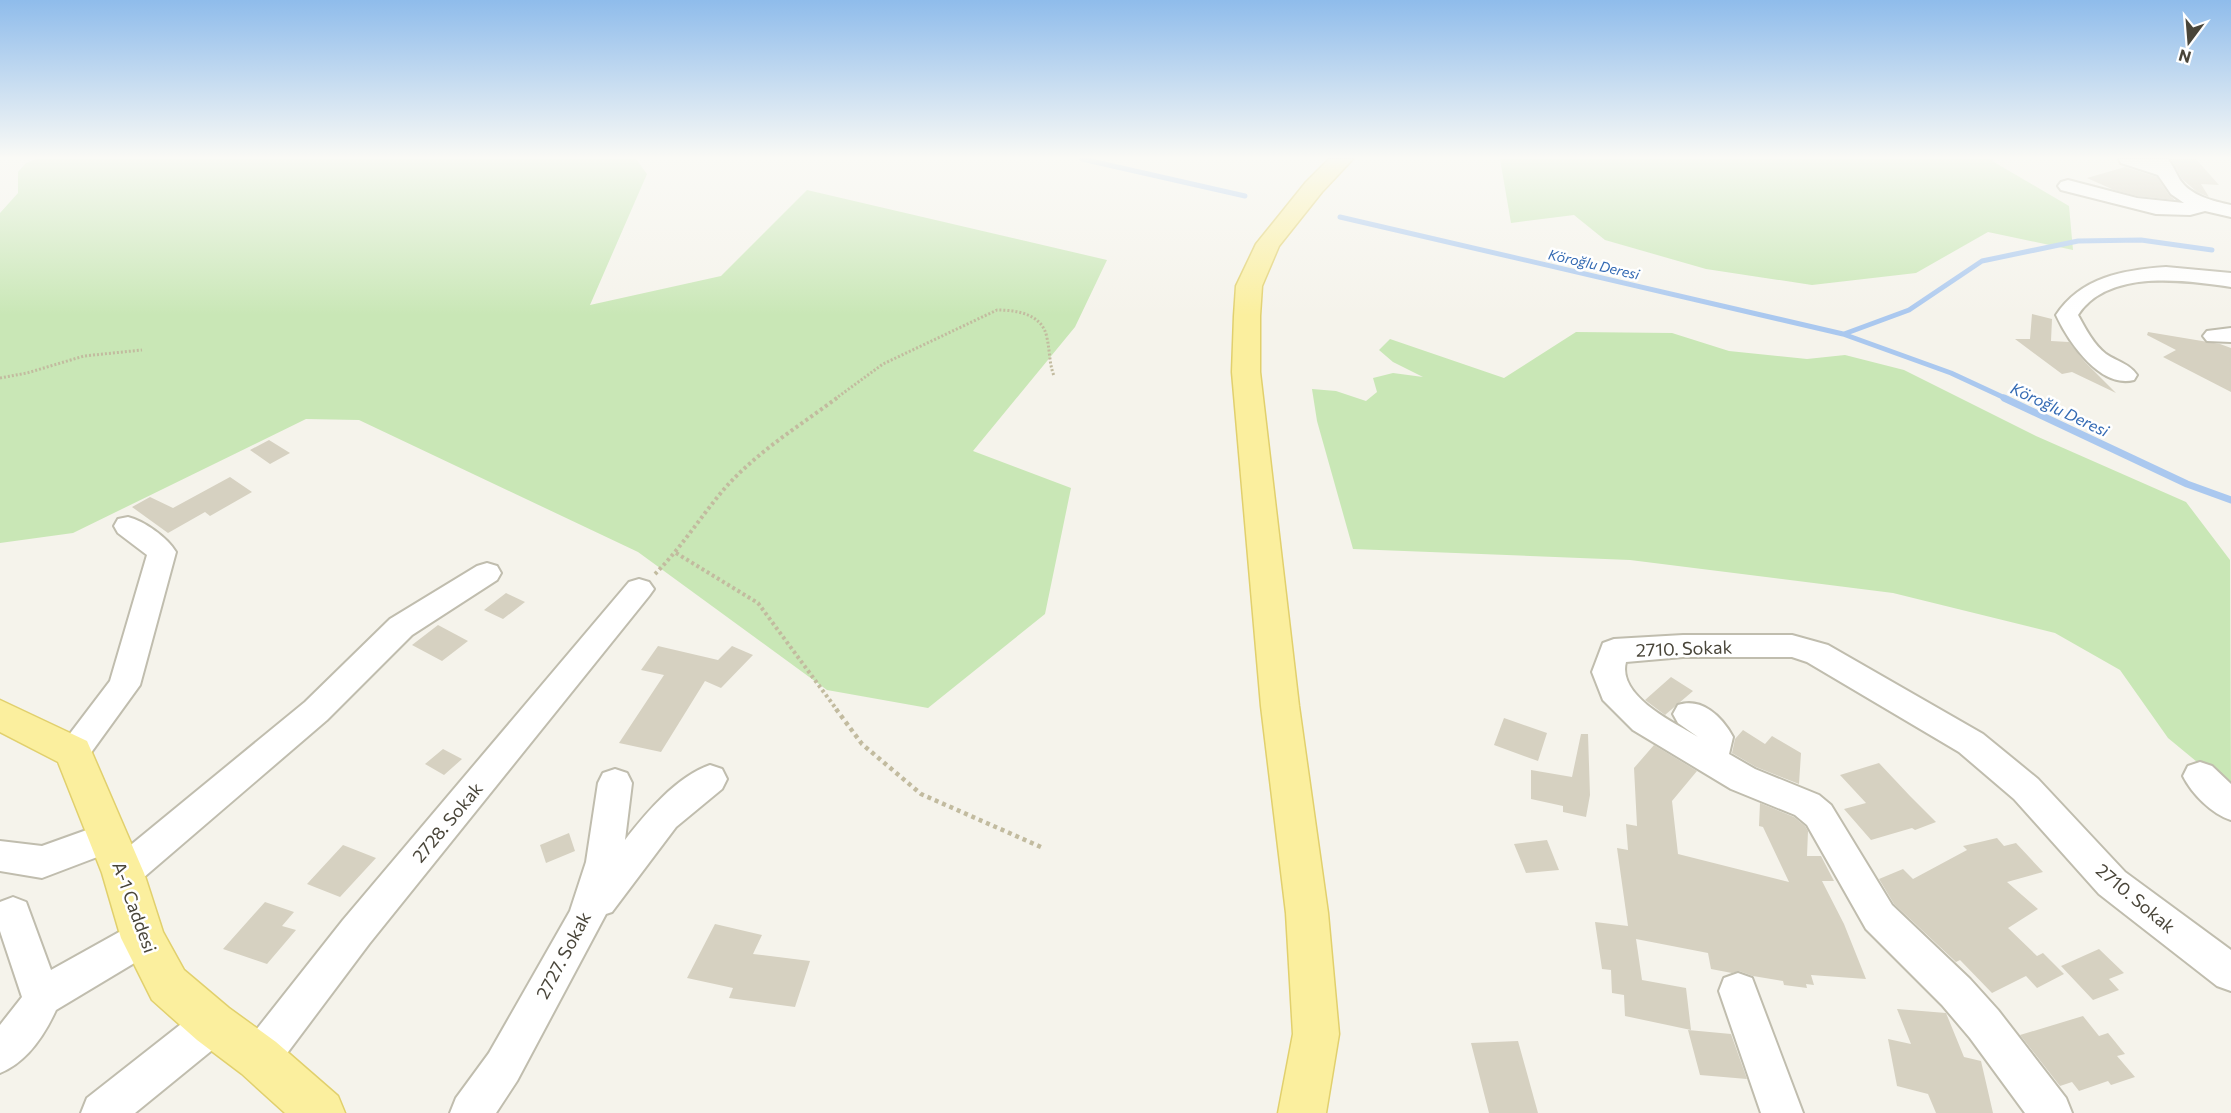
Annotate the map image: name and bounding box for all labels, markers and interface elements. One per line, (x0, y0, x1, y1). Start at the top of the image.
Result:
north arrow (2159, 12, 2219, 72)
text: N (2176, 46, 2193, 68)
water label: Köroğlu Deresi (1547, 245, 1642, 283)
water label: Köroğlu Deresi (2008, 378, 2113, 440)
street label: 2710. Sokak (1635, 635, 1733, 661)
street label: 2728. Sokak (407, 777, 487, 867)
street label: A-1 Caddesi (108, 858, 162, 956)
street label: 2710. Sokak (2092, 859, 2180, 938)
street label: 2727. Sokak (531, 907, 595, 1002)

